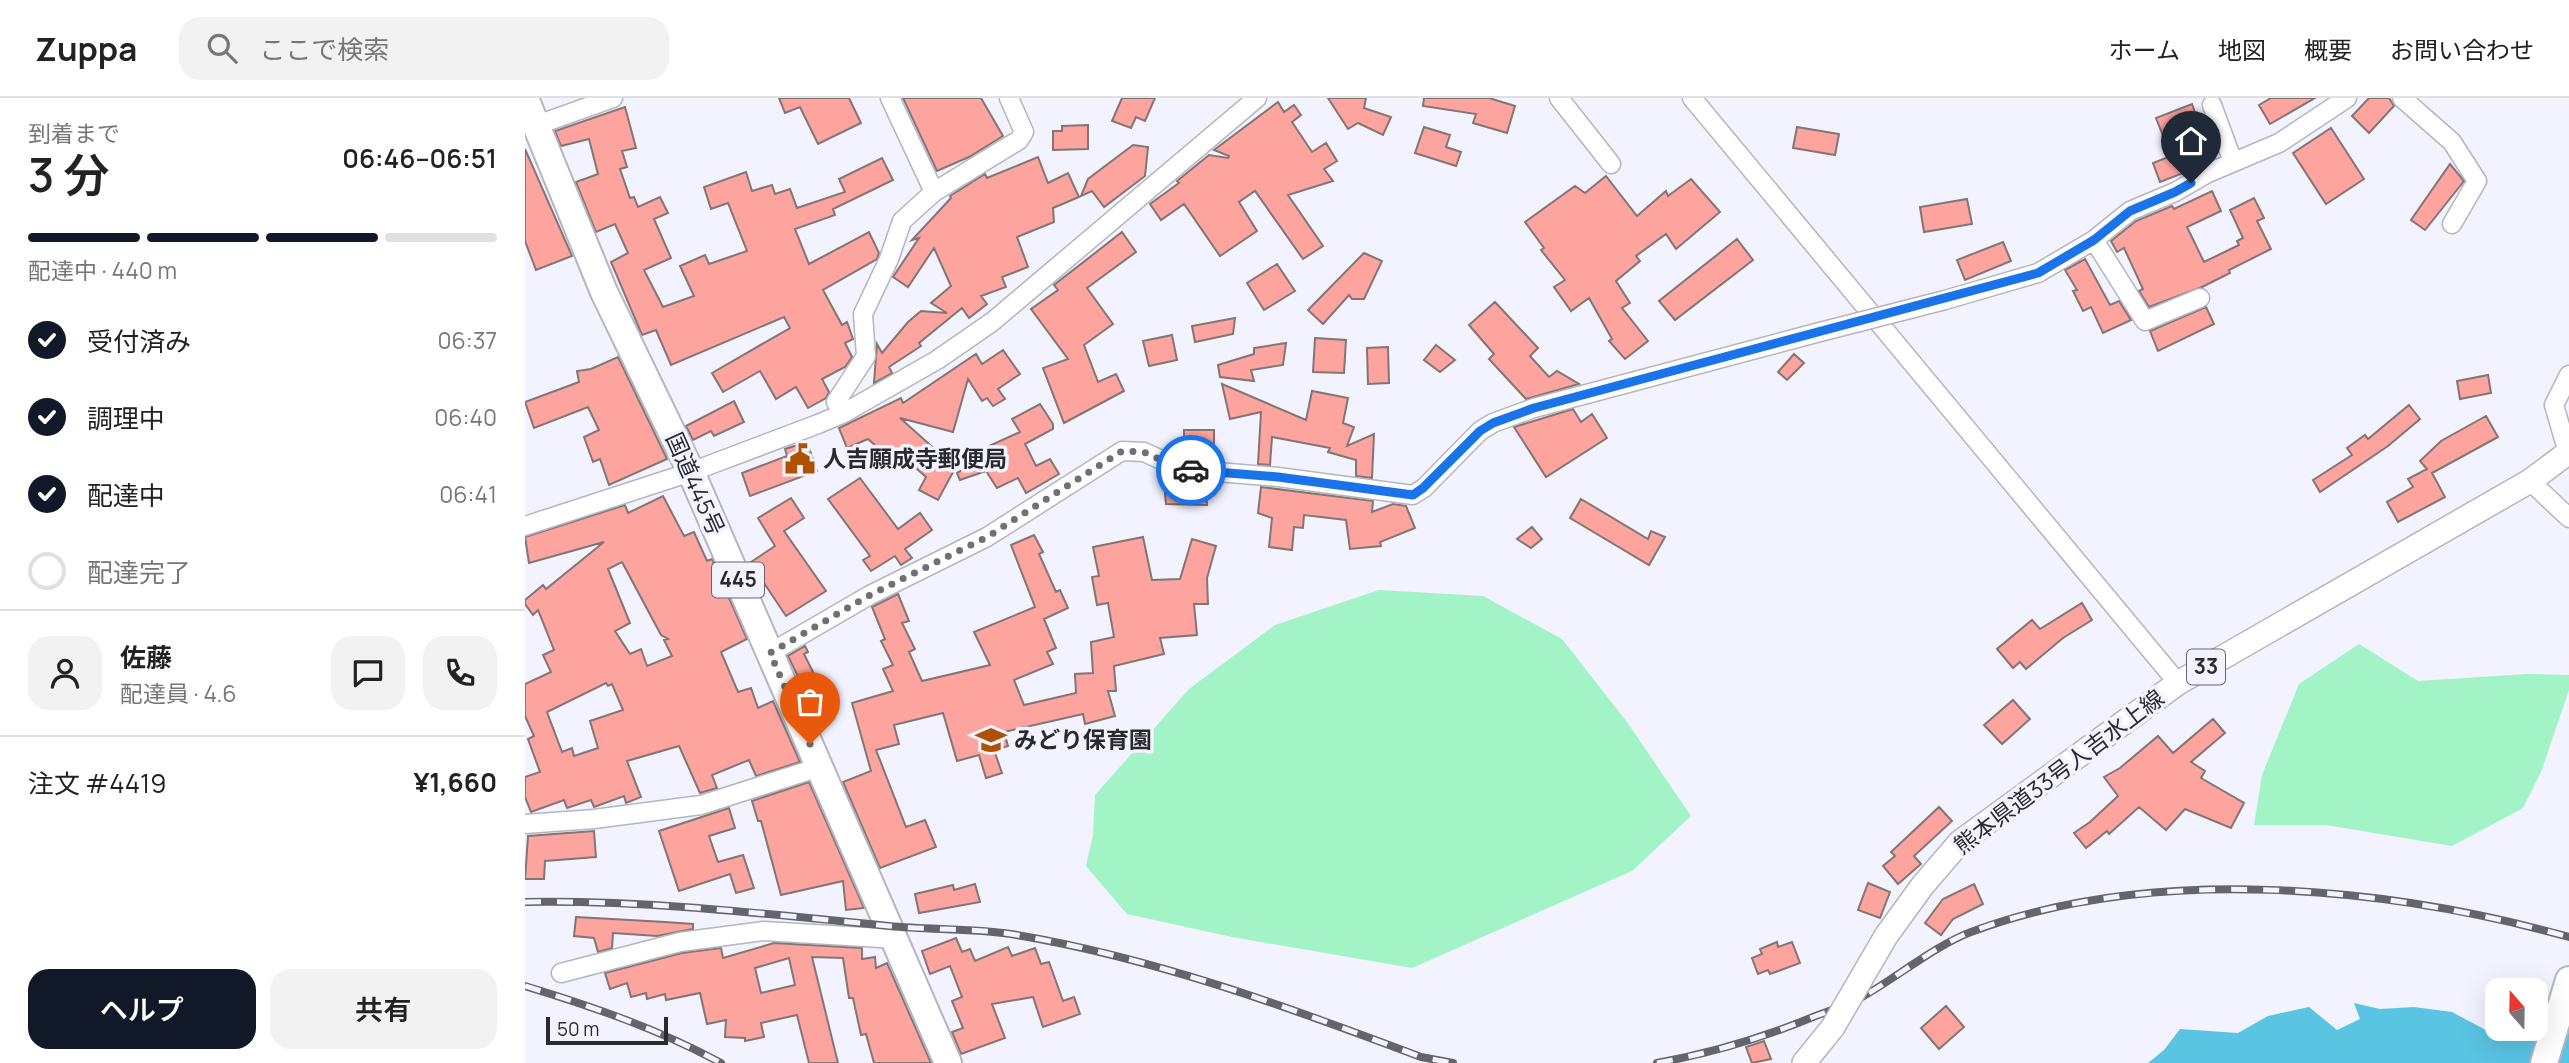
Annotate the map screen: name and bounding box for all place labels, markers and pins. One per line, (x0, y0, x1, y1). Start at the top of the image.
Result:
pin (2161, 111, 2221, 183)
public building icon: 人吉願成寺郵便局 (783, 442, 817, 476)
place label: 人吉願成寺郵便局 (823, 442, 1007, 474)
pin (780, 672, 840, 744)
school or university icon: みどり保育園 (974, 723, 1008, 757)
place label: みどり保育園 (1014, 723, 1152, 755)

